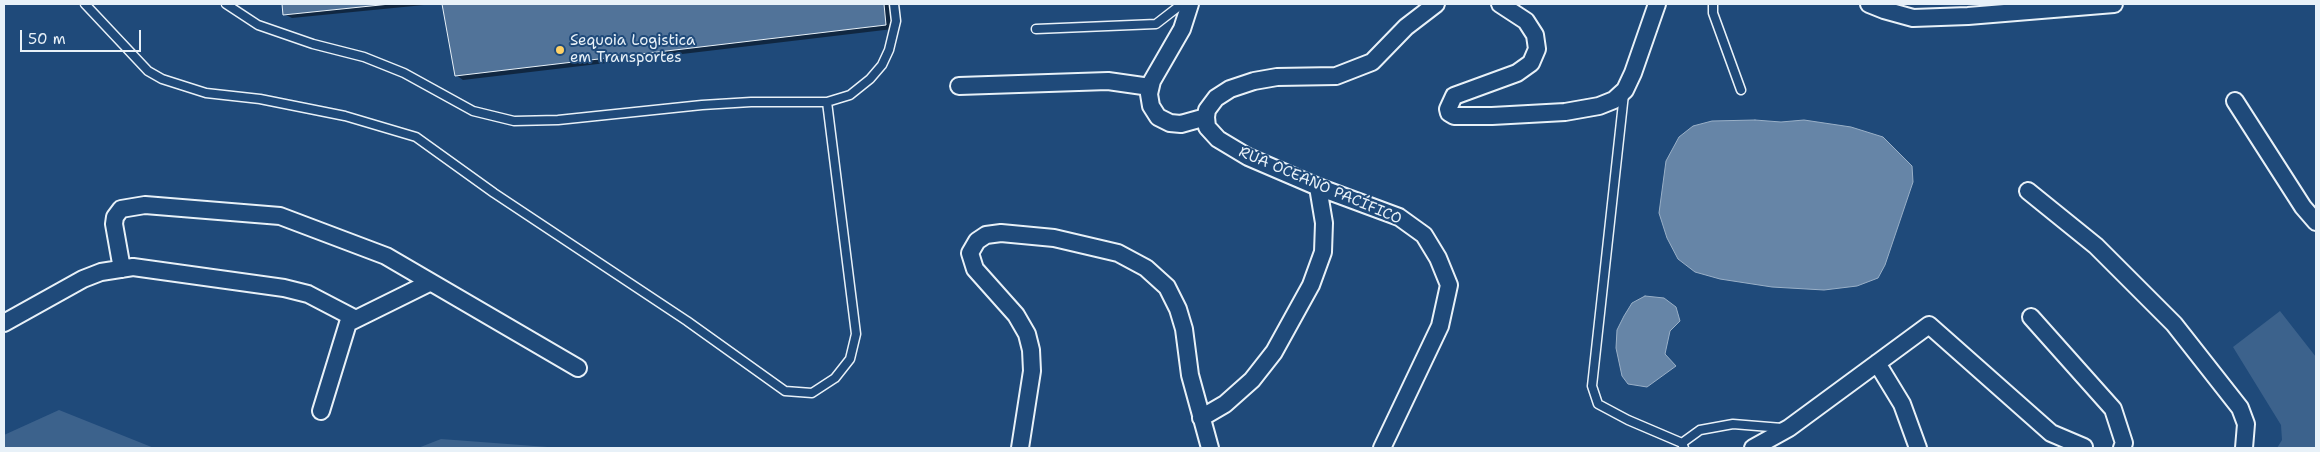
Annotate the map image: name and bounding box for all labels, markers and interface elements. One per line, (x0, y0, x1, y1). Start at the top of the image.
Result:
scale bar (22, 20, 144, 52)
text: 50 m (28, 29, 66, 49)
place label: Sequoia Logistica em Transportes (570, 32, 695, 67)
marker: Sequoia Logistica em Transportes (554, 44, 566, 56)
street label: RUA OCEANO PACÍFICO (1236, 143, 1404, 229)

